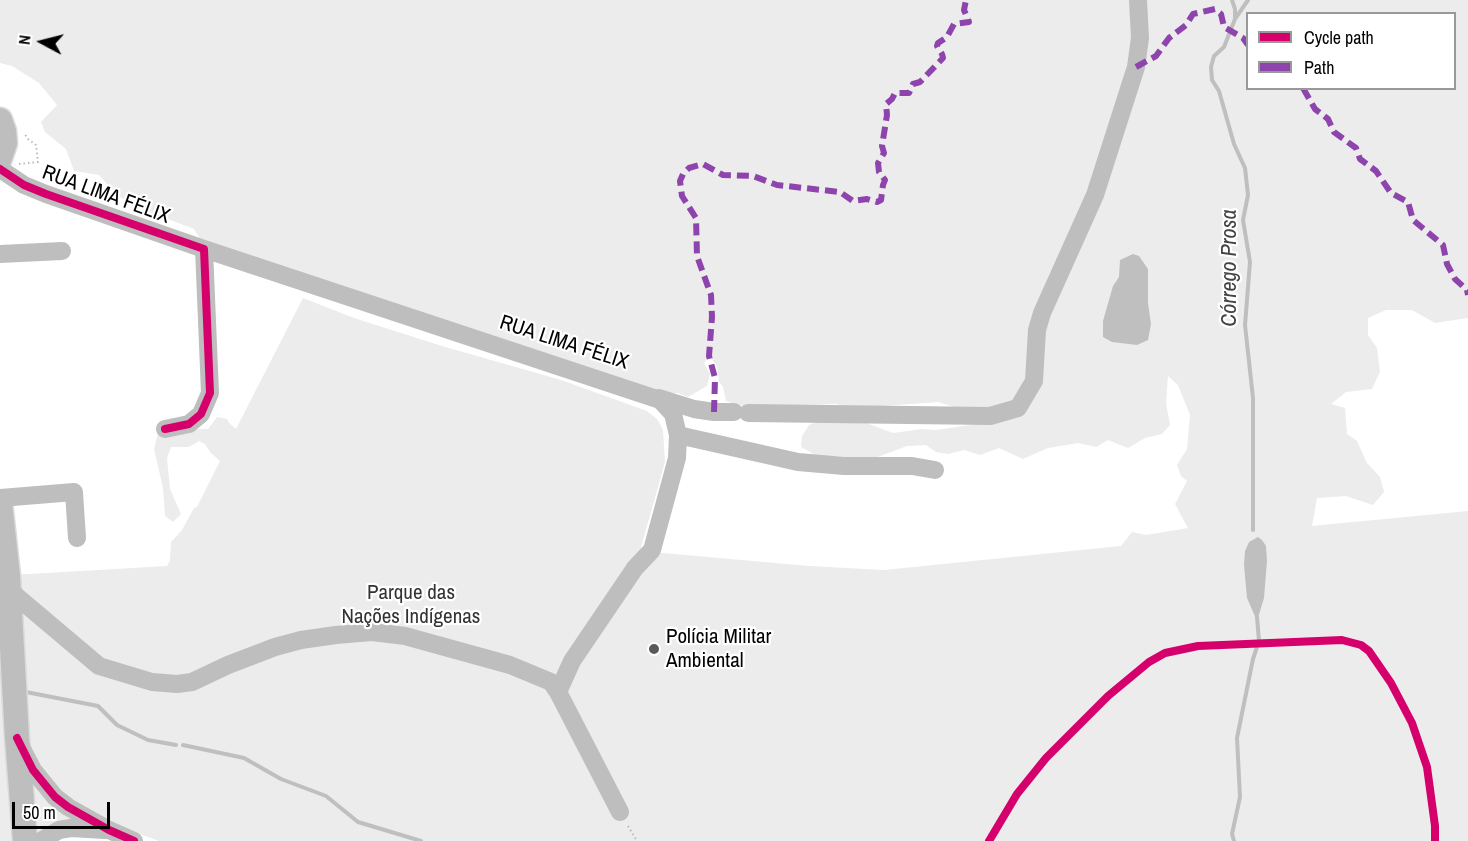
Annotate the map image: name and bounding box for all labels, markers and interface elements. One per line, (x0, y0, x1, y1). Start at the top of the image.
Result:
north arrow (12, 12, 72, 72)
legend (1246, 12, 1456, 90)
text: Cycle path (1304, 25, 1374, 50)
text: N (13, 34, 36, 46)
text: Path (1304, 55, 1334, 80)
street label: RUA LIMA FÉLIX (39, 160, 173, 230)
water label: Córrego Prosa (1217, 209, 1243, 327)
street label: RUA LIMA FÉLIX (496, 310, 632, 376)
park label: Parque das Nações Indígenas (342, 580, 480, 630)
place label: Polícia Militar Ambiental (666, 624, 771, 674)
marker: Polícia Militar Ambiental (647, 642, 661, 656)
scale bar (15, 790, 112, 828)
text: 50 m (23, 800, 56, 825)

